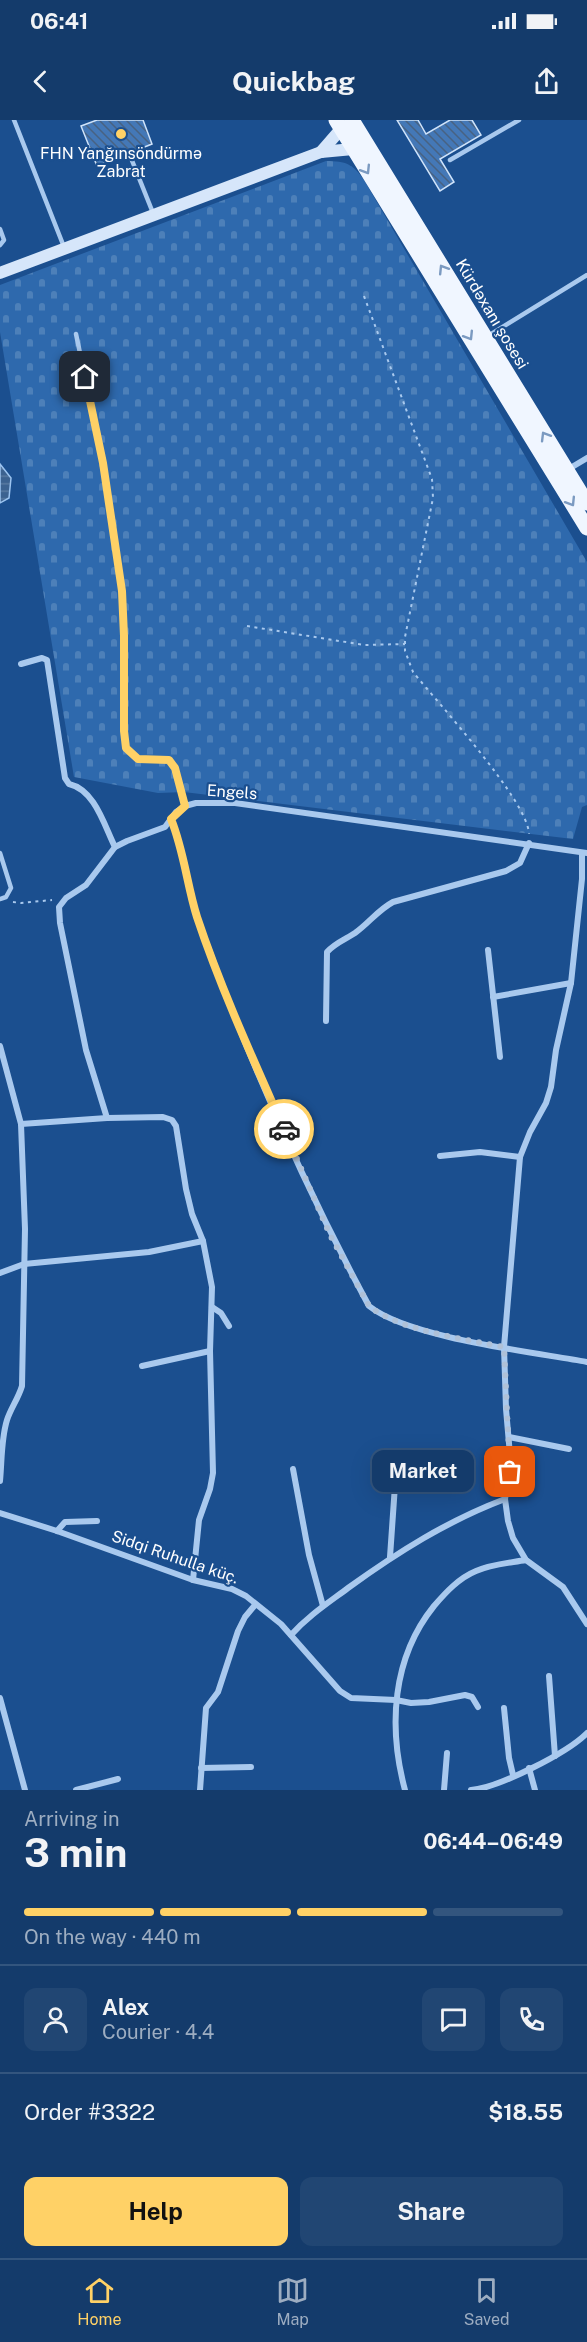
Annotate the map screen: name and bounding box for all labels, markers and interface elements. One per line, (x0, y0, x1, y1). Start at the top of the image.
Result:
text: 06:41 (30, 8, 88, 34)
icon: back (24, 65, 57, 98)
text: Quickbag (232, 65, 355, 97)
icon: share (530, 65, 563, 98)
marker: FHN Yanğınsöndürmə Zabrat (114, 127, 128, 141)
place label: FHN Yanğınsöndürmə Zabrat (40, 144, 202, 181)
one-way arrow (359, 164, 371, 174)
street label: Kürdəxanı şosesi (452, 256, 532, 372)
one-way arrow (439, 265, 451, 275)
one-way arrow (461, 330, 473, 340)
pin (59, 351, 110, 402)
icon: home (68, 360, 101, 393)
one-way arrow (541, 432, 553, 442)
one-way arrow (564, 496, 576, 506)
street label: Engels (206, 781, 258, 803)
courier (254, 1099, 314, 1159)
icon: car (268, 1113, 301, 1146)
pin (484, 1446, 535, 1497)
callout: Market (372, 1451, 474, 1493)
icon: bag (493, 1455, 526, 1488)
text: Market (389, 1459, 457, 1483)
street label: Sidqi Ruhulla küç. (109, 1526, 241, 1588)
text: Arriving in (24, 1807, 119, 1831)
text: 06:44–06:49 (423, 1828, 563, 1854)
text: 3 min (24, 1830, 127, 1876)
text: On the way · 440 m (24, 1925, 201, 1949)
button: person (24, 1988, 87, 2051)
button: chat (422, 1988, 485, 2051)
button: phone (500, 1988, 563, 2051)
text: Alex (102, 1994, 149, 2020)
text: Courier · 4.4 (102, 2020, 214, 2044)
text: Order #3322 (24, 2099, 155, 2125)
text: $18.55 (488, 2099, 563, 2125)
button: Help (24, 2177, 288, 2246)
button: Share (300, 2177, 563, 2246)
tab: Home (77, 2274, 121, 2329)
tab: Map (276, 2274, 309, 2329)
tab: Saved (464, 2274, 510, 2329)

